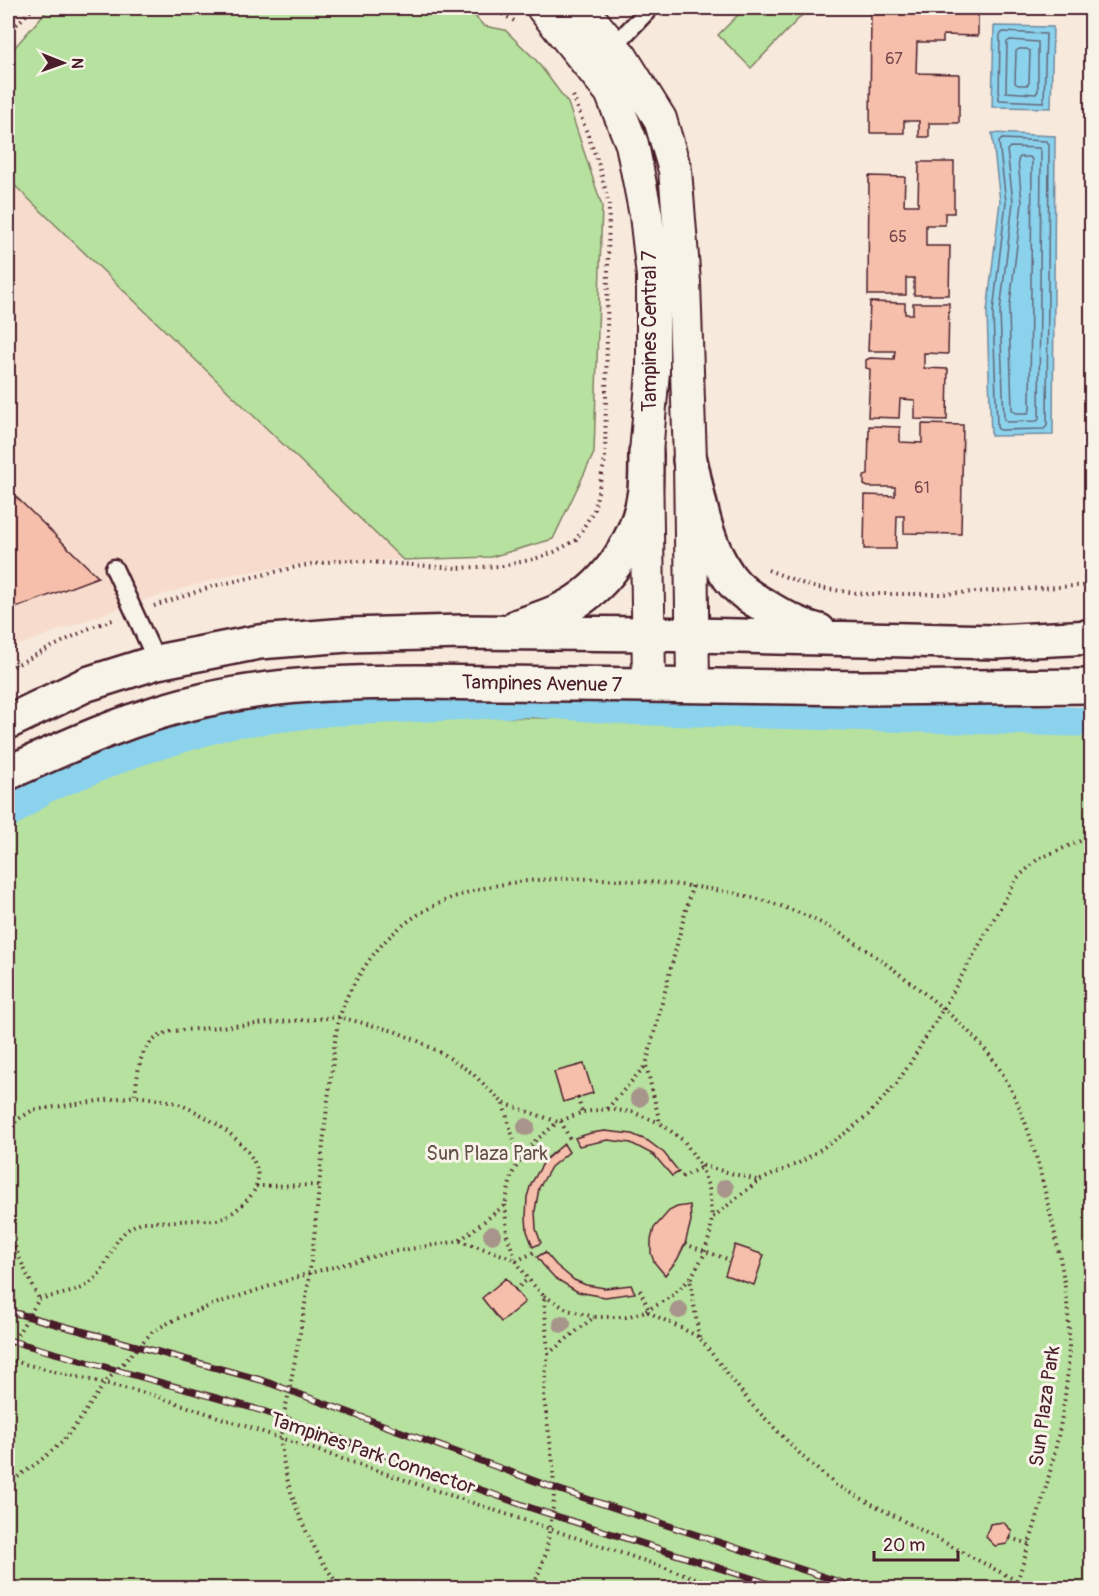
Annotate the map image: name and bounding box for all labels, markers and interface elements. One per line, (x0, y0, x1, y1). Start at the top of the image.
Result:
north arrow (33, 33, 93, 93)
house number: 67 (885, 49, 903, 69)
text: N (67, 58, 87, 69)
house number: 65 (889, 227, 907, 247)
street label: Tampines Central 7 (637, 250, 662, 412)
house number: 61 (914, 478, 930, 498)
street label: Tampines Avenue 7 (461, 670, 623, 697)
park label: Sun Plaza Park (426, 1141, 548, 1166)
street label: Sun Plaza Park (1024, 1343, 1065, 1468)
street label: Tampines Park Connector (267, 1407, 479, 1500)
scale bar (874, 1524, 958, 1562)
text: 20 m (883, 1534, 925, 1557)

